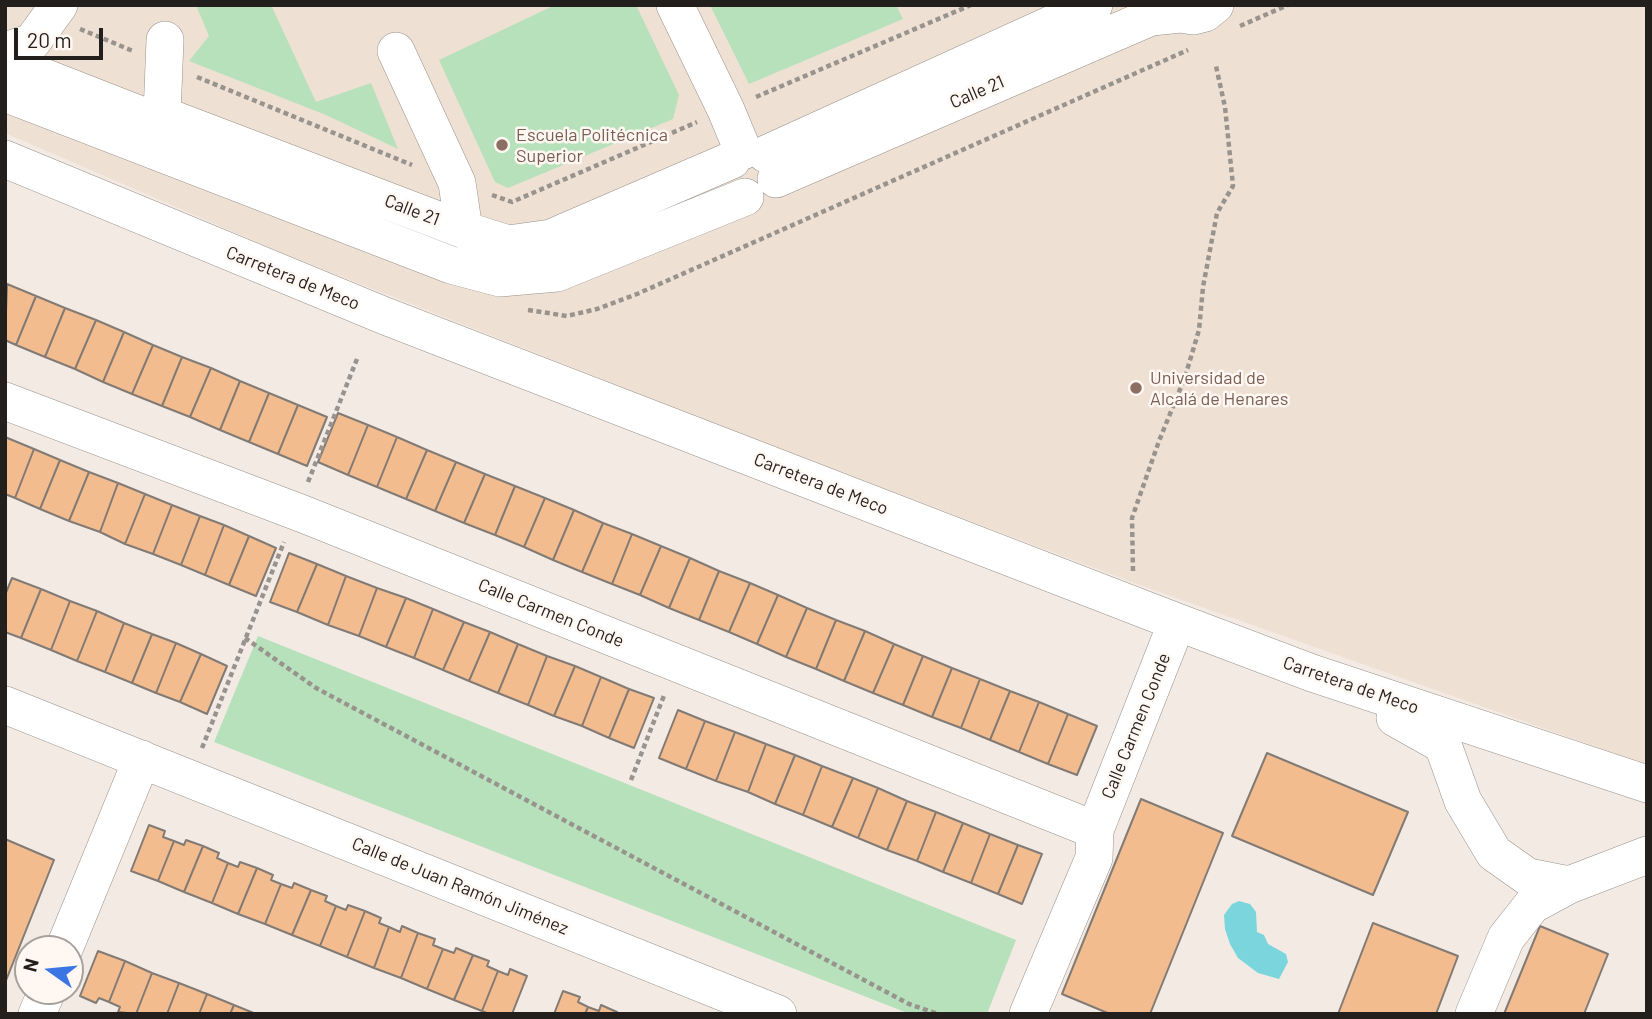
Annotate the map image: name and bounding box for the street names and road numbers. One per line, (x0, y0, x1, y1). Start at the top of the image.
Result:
street label: Calle 21 (946, 71, 1008, 113)
street label: Calle 21 (381, 190, 443, 230)
street label: Carretera de Meco (223, 241, 363, 315)
street label: Carretera de Meco (751, 448, 891, 520)
street label: Calle Carmen Conde (475, 574, 627, 652)
street label: Calle Carmen Conde (1097, 650, 1175, 802)
street label: Carretera de Meco (1280, 652, 1422, 718)
street label: Calle de Juan Ramón Jiménez (349, 833, 571, 939)

